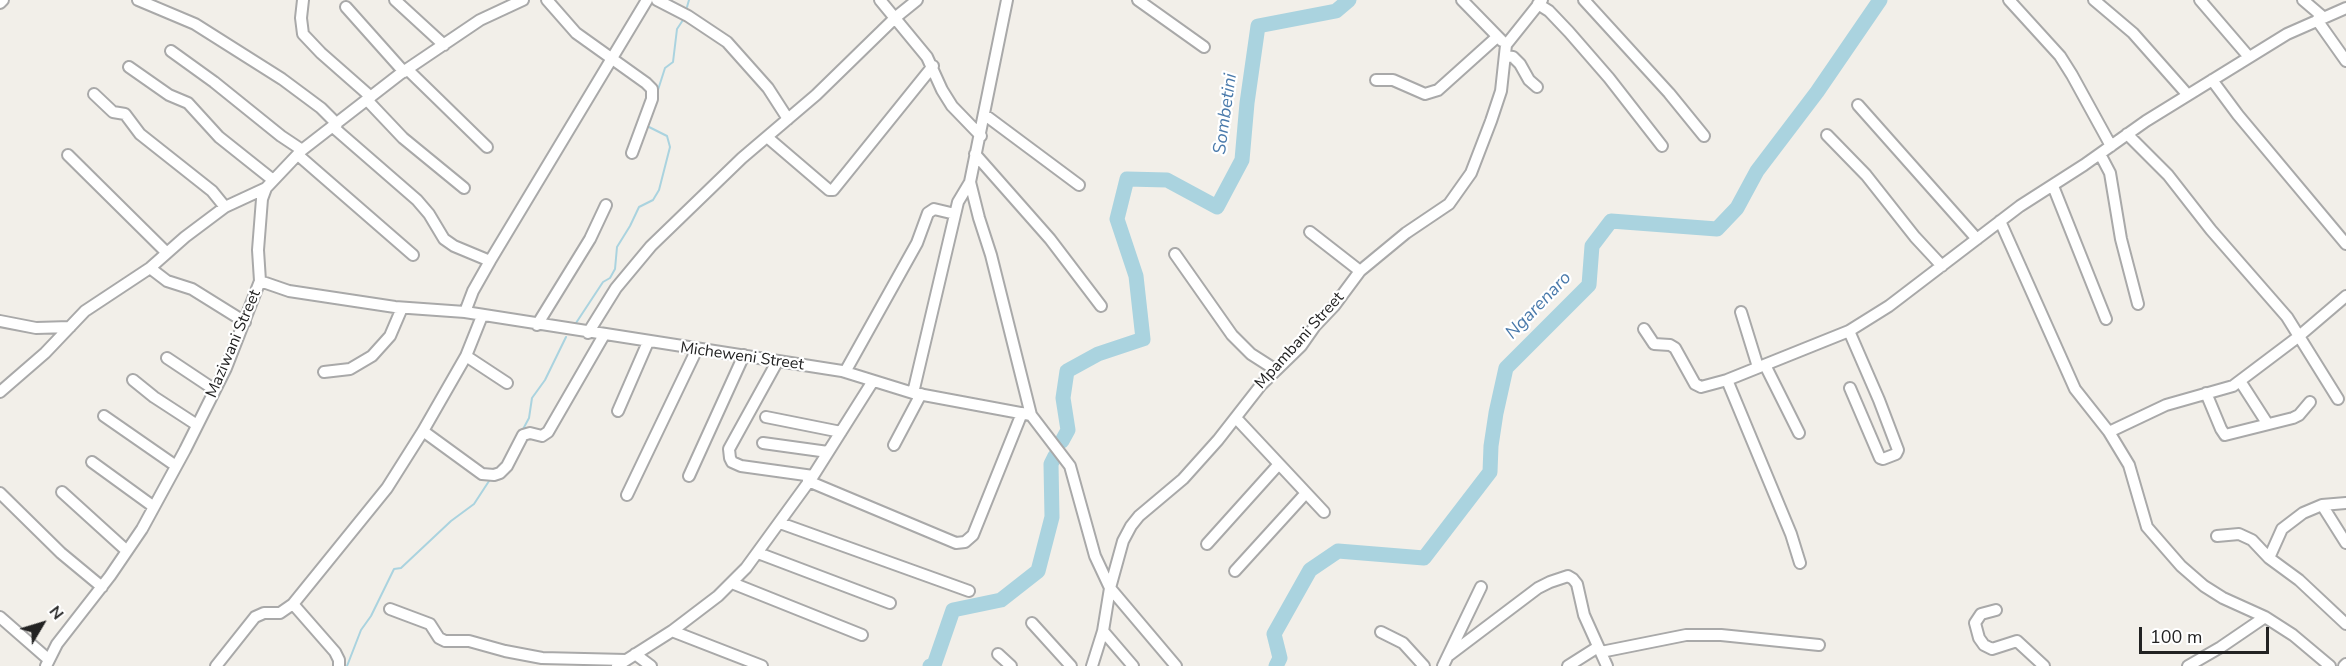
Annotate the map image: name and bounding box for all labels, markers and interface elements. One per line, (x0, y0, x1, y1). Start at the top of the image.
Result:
water label: Sombetini (1210, 72, 1242, 156)
water label: Ngarenaro (1502, 268, 1576, 344)
street label: Maziwani Street (203, 287, 265, 401)
street label: Mpambani Street (1252, 289, 1348, 393)
street label: Micheweni Street (679, 339, 805, 375)
north arrow (12, 594, 72, 654)
text: N (44, 601, 69, 624)
scale bar (2142, 615, 2272, 653)
text: 100 m (2150, 625, 2202, 649)

